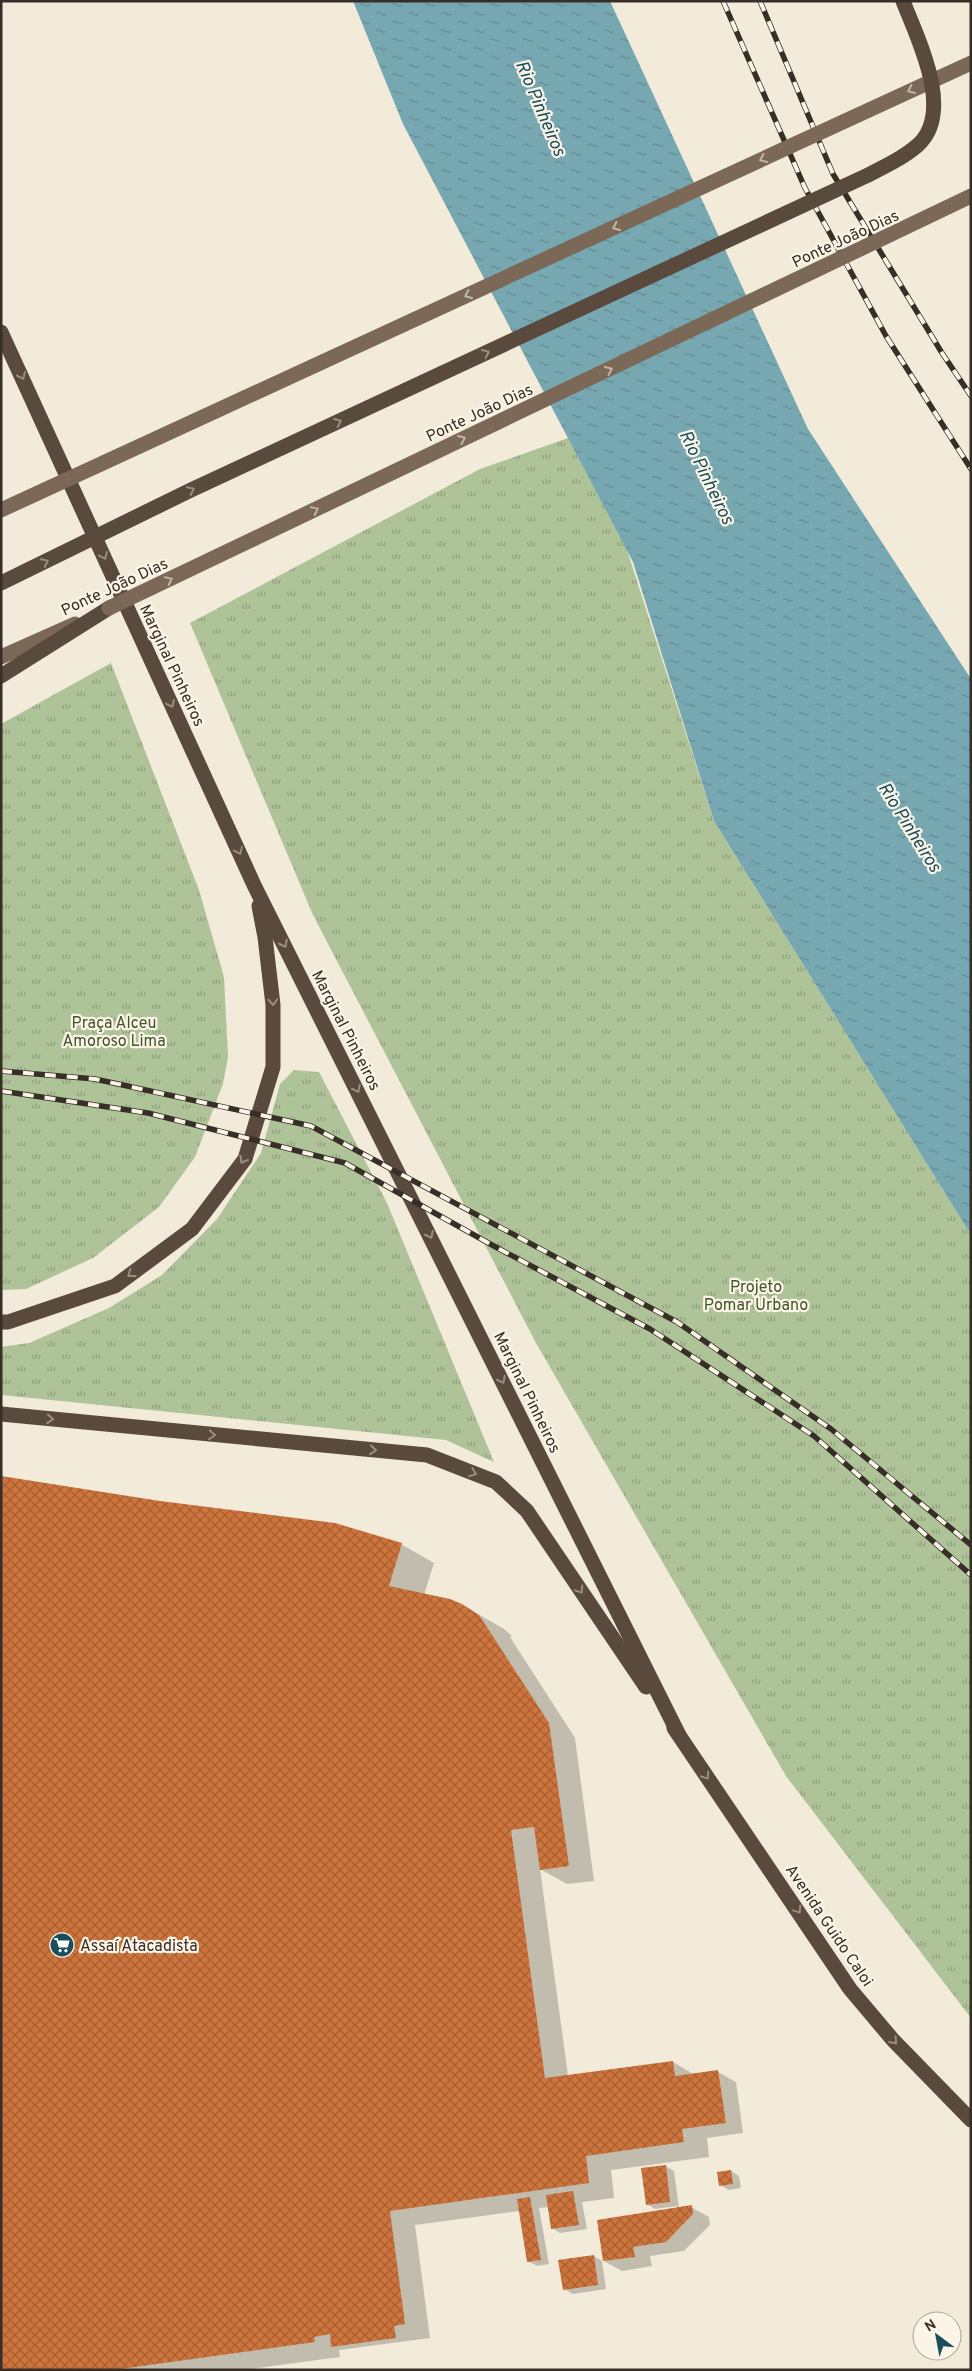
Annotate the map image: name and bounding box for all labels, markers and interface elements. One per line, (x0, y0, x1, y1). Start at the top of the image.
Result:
water label: Rio Pinheiros (509, 57, 570, 161)
one-way arrow (907, 84, 916, 95)
one-way arrow (759, 152, 768, 163)
street label: Ponte João Dias (789, 206, 902, 273)
one-way arrow (612, 220, 621, 231)
one-way arrow (464, 289, 473, 299)
one-way arrow (481, 349, 490, 359)
one-way arrow (603, 366, 612, 376)
one-way arrow (15, 371, 26, 380)
street label: Ponte João Dias (423, 380, 536, 447)
one-way arrow (333, 417, 342, 428)
water label: Rio Pinheiros (673, 427, 739, 529)
one-way arrow (457, 435, 466, 446)
one-way arrow (186, 486, 195, 496)
one-way arrow (310, 505, 319, 516)
one-way arrow (97, 551, 108, 560)
street label: Ponte João Dias (58, 554, 171, 621)
one-way arrow (40, 558, 49, 568)
one-way arrow (164, 576, 173, 586)
street label: Marginal Pinheiros (134, 602, 208, 730)
one-way arrow (165, 699, 176, 708)
water label: Rio Pinheiros (872, 778, 946, 878)
one-way arrow (232, 846, 243, 855)
one-way arrow (278, 939, 288, 948)
street label: Marginal Pinheiros (306, 967, 384, 1094)
one-way arrow (267, 998, 278, 1006)
park label: Praça Alceu Amoroso Lima (62, 1014, 166, 1052)
one-way arrow (351, 1084, 361, 1093)
one-way arrow (240, 1154, 250, 1163)
one-way arrow (424, 1229, 434, 1238)
one-way arrow (127, 1268, 137, 1277)
park label: Projeto Pomar Urbano (704, 1278, 808, 1316)
street label: Marginal Pinheiros (488, 1329, 564, 1457)
one-way arrow (496, 1375, 506, 1384)
one-way arrow (46, 1413, 54, 1424)
one-way arrow (208, 1429, 216, 1440)
one-way arrow (370, 1444, 378, 1455)
one-way arrow (468, 1467, 477, 1477)
one-way arrow (574, 1584, 583, 1594)
one-way arrow (700, 1770, 709, 1779)
street label: Avenida Guido Caloi (780, 1861, 877, 1991)
one-way arrow (792, 1904, 801, 1914)
supermarket icon: Assaí Atacadista (49, 1932, 75, 1958)
place label: Assaí Atacadista (80, 1937, 198, 1957)
one-way arrow (888, 2035, 897, 2044)
north arrow (912, 2311, 962, 2361)
text: N (922, 2316, 940, 2336)

